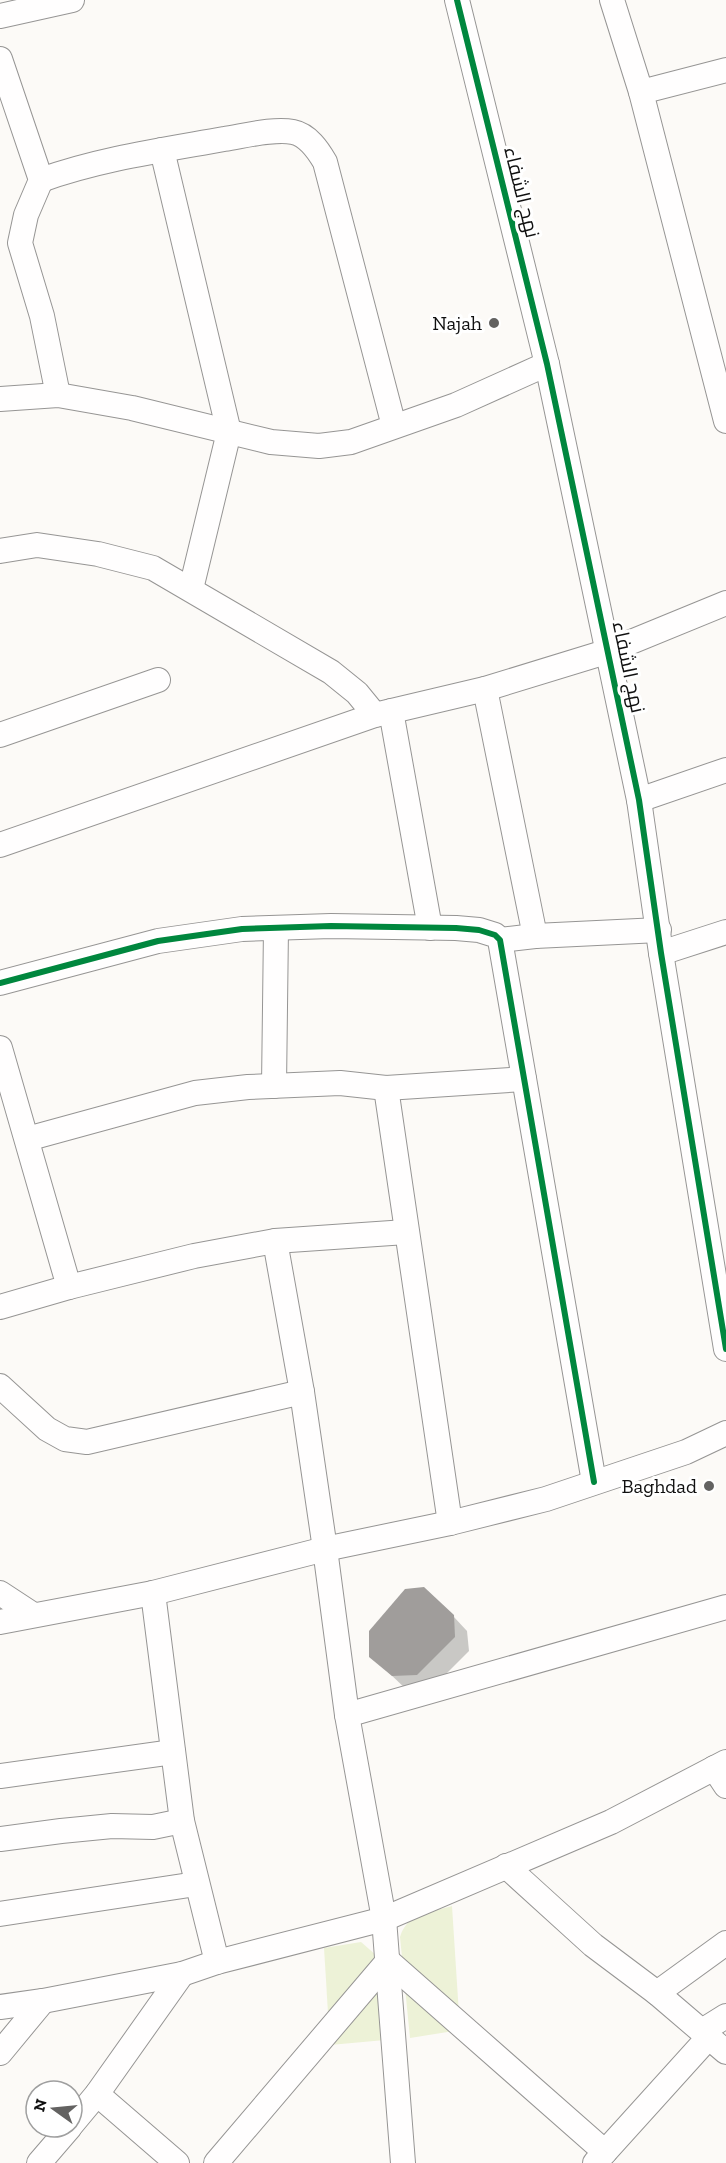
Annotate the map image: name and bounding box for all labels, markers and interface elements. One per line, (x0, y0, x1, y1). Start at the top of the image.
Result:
street label: نهج الشفاء (497, 144, 545, 241)
place label: Najah (432, 311, 483, 335)
marker: Najah (487, 316, 501, 330)
street label: نهج الشفاء (606, 619, 650, 716)
place label: Baghdad (621, 1474, 697, 1498)
marker: Baghdad (702, 1479, 716, 1493)
north arrow (24, 2079, 84, 2139)
text: N (29, 2097, 51, 2114)

